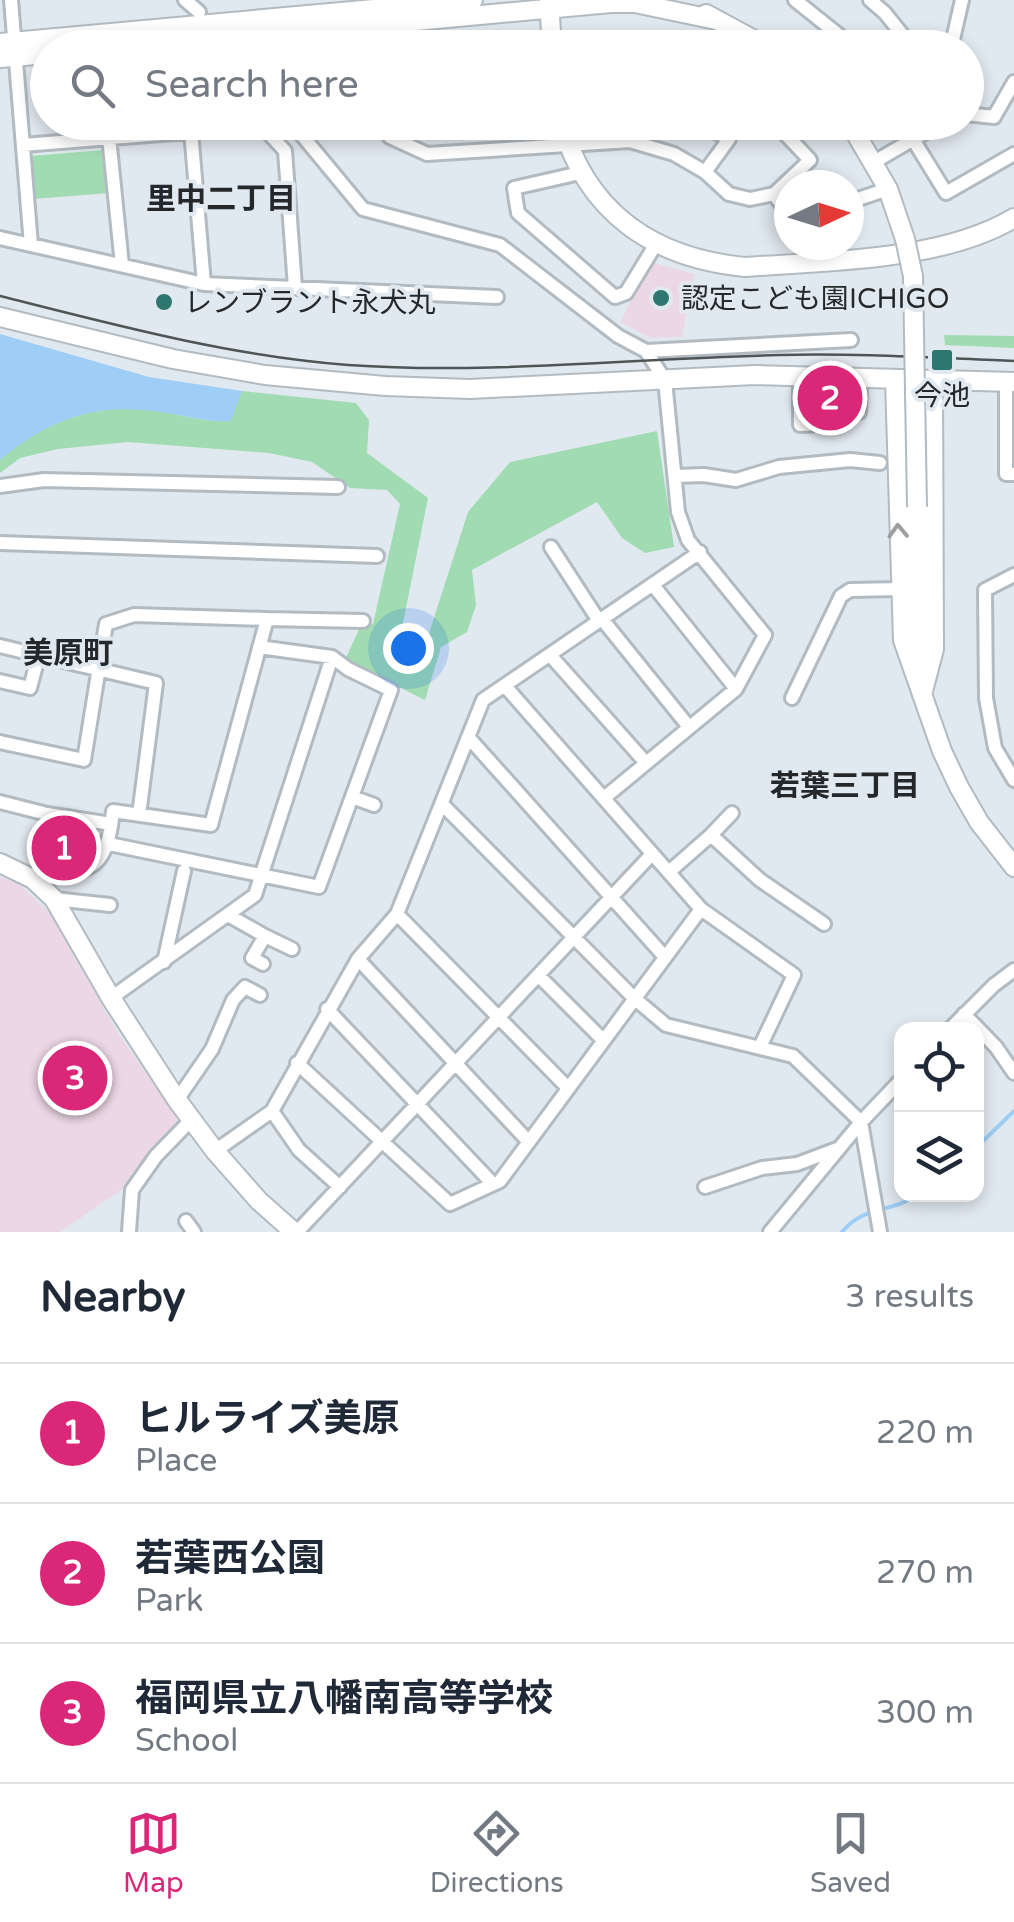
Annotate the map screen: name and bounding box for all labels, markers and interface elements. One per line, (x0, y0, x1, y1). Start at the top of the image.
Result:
search box (30, 30, 984, 140)
icon: search (65, 58, 120, 113)
text: Search here (145, 62, 359, 108)
north arrow (774, 170, 864, 260)
district label: 里中二丁目 (146, 181, 296, 218)
place label: 認定こども園ICHIGO (681, 282, 950, 316)
place label: レンブラント永犬丸 (184, 286, 435, 320)
marker: 認定こども園ICHIGO (650, 287, 672, 309)
marker: レンブラント永犬丸 (153, 291, 175, 313)
marker: 今池 (929, 347, 955, 373)
pin: 2 (798, 360, 862, 436)
place label: 今池 (914, 379, 970, 413)
one-way arrow (888, 522, 909, 538)
your location (383, 623, 434, 674)
district label: 美原町 (23, 635, 113, 672)
district label: 若葉三丁目 (770, 768, 920, 805)
pin: 1 (32, 810, 96, 886)
map controls (894, 1022, 984, 1202)
button: locate (894, 1022, 984, 1112)
pin: 3 (42, 1040, 108, 1116)
button: layers (894, 1112, 984, 1202)
text: Nearby (40, 1272, 185, 1323)
text: 3 results (845, 1278, 974, 1316)
text: ヒルライズ美原 (135, 1396, 400, 1442)
text: 1 (62, 1414, 83, 1452)
text: 220 m (876, 1414, 974, 1452)
text: Place (135, 1442, 217, 1480)
text: 若葉西公園 (135, 1536, 325, 1582)
text: 2 (62, 1554, 83, 1592)
text: 270 m (876, 1554, 974, 1592)
text: Park (135, 1582, 203, 1620)
text: 福岡県立八幡南高等学校 (135, 1676, 553, 1722)
text: 3 (62, 1694, 83, 1732)
text: 300 m (876, 1694, 974, 1732)
text: School (135, 1722, 238, 1760)
tab: Map (123, 1806, 184, 1900)
tab: Directions (430, 1806, 564, 1900)
tab: Saved (810, 1806, 891, 1900)

